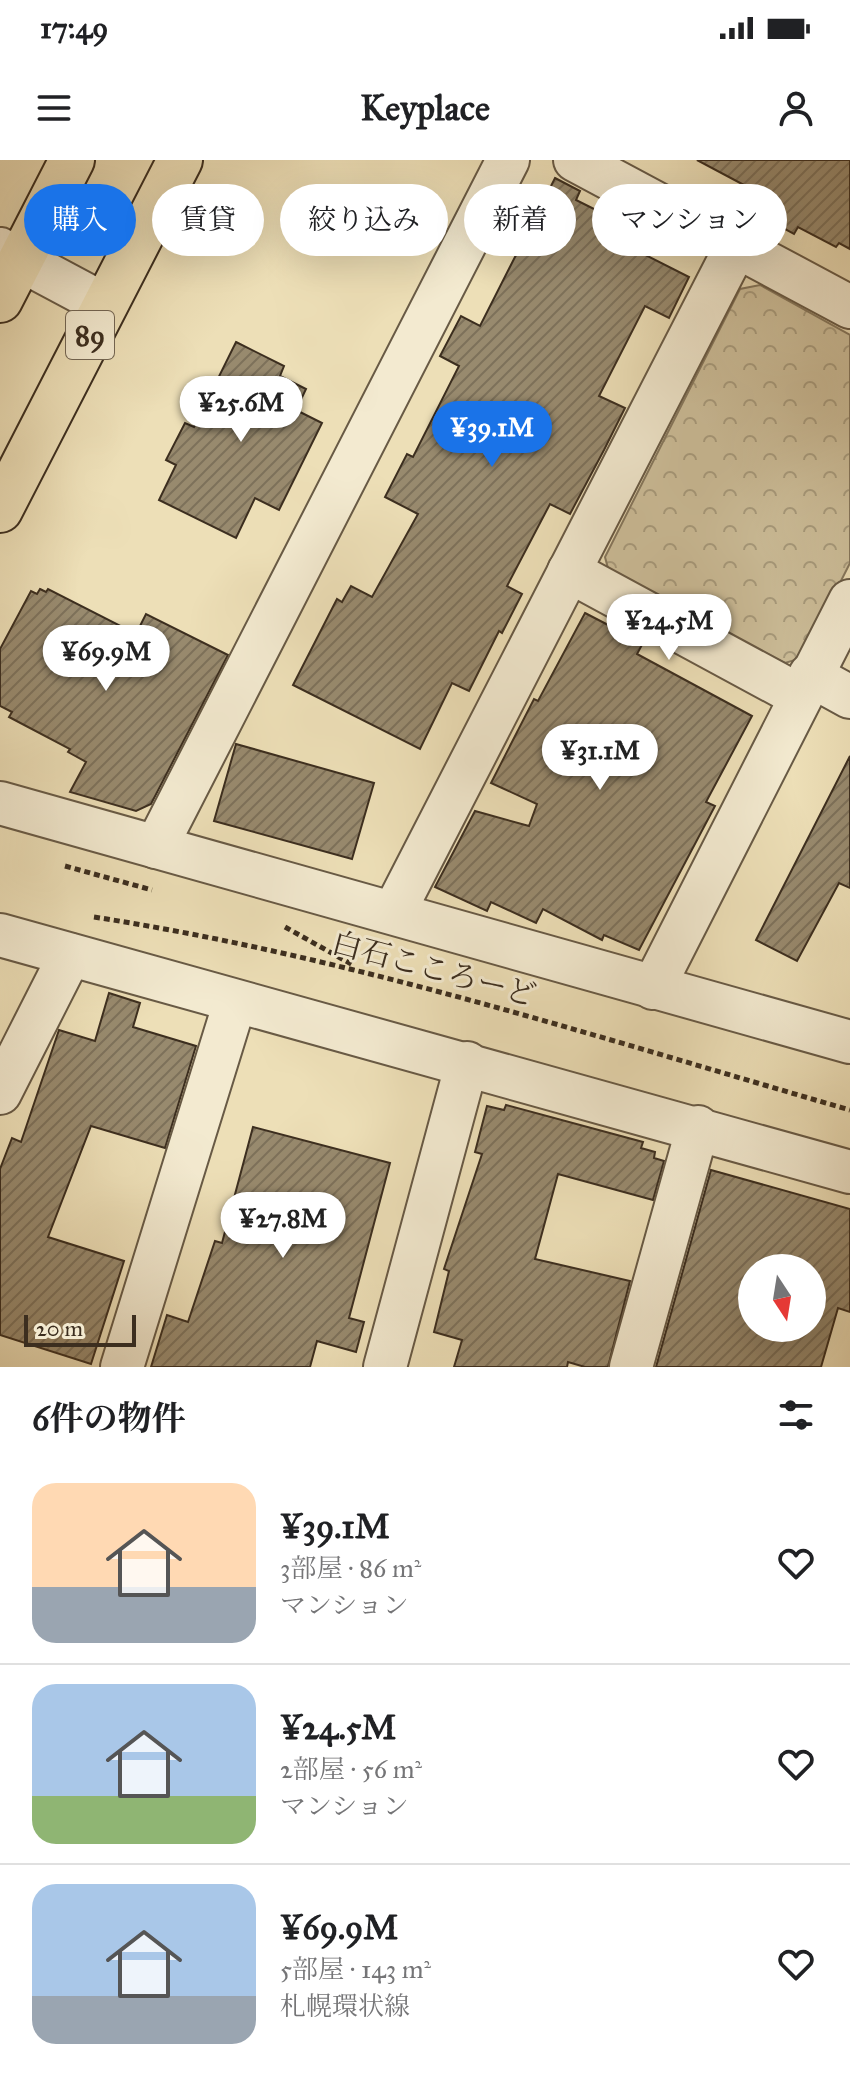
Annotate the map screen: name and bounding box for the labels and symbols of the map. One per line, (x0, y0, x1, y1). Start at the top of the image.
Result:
road number: 89 (66, 311, 114, 359)
pin: ¥25.6M (176, 376, 306, 444)
pin: ¥39.1M (427, 401, 557, 469)
pin: ¥24.5M (604, 594, 734, 662)
pin: ¥69.9M (41, 625, 171, 693)
pin: ¥31.1M (535, 724, 665, 792)
street label: 白石こころーど (328, 924, 540, 1014)
pin: ¥27.8M (218, 1192, 348, 1260)
north arrow (738, 1254, 826, 1342)
scale bar (24, 1311, 136, 1347)

